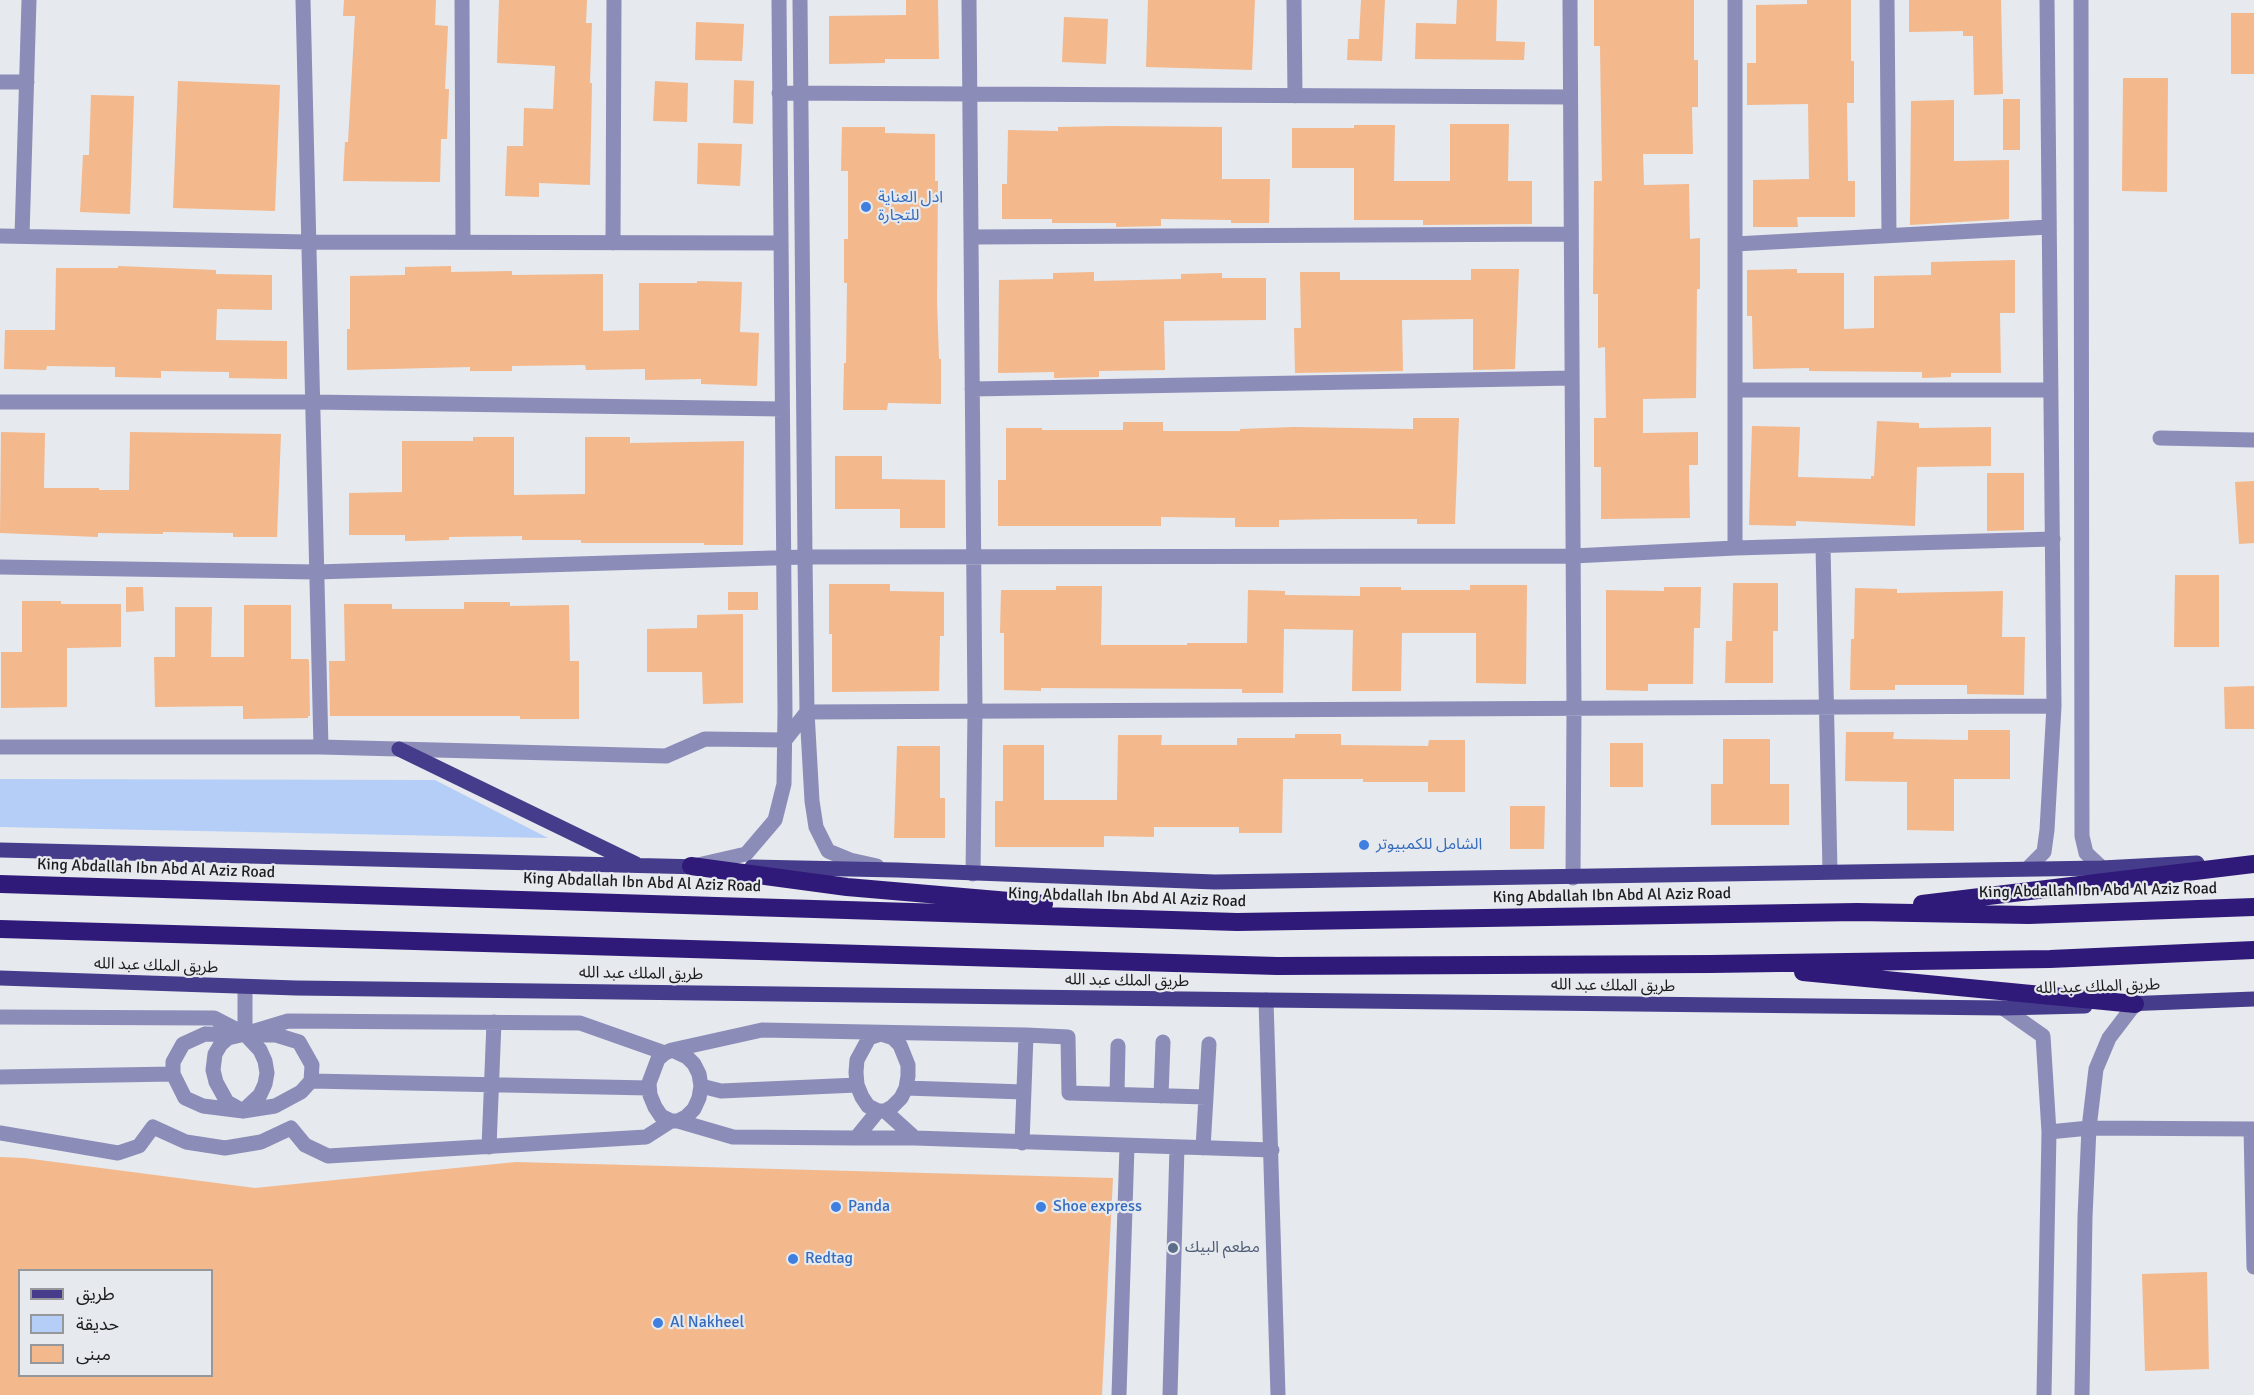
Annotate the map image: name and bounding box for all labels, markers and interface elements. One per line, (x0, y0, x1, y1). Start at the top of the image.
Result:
place label: ادل العناية للتجارة (878, 188, 943, 226)
marker: ادل العناية للتجارة (859, 200, 873, 214)
place label: الشامل للكمبيوتر (1376, 835, 1482, 855)
marker: الشامل للكمبيوتر (1357, 838, 1371, 852)
street label: King Abdallah Ibn Abd Al Aziz Road (36, 855, 276, 883)
street label: King Abdallah Ibn Abd Al Aziz Road (522, 869, 762, 897)
street label: King Abdallah Ibn Abd Al Aziz Road (1979, 879, 2217, 903)
street label: King Abdallah Ibn Abd Al Aziz Road (1007, 884, 1247, 912)
street label: King Abdallah Ibn Abd Al Aziz Road (1493, 884, 1731, 908)
street label: طريق الملك عبد الله (94, 954, 218, 978)
street label: طريق الملك عبد الله (579, 963, 703, 985)
street label: طريق الملك عبد الله (1065, 970, 1189, 992)
street label: طريق الملك عبد الله (1551, 975, 1675, 997)
street label: طريق الملك عبد الله (2036, 975, 2160, 999)
place label: Panda (848, 1197, 890, 1217)
place label: Shoe express (1053, 1197, 1142, 1217)
marker: Panda (829, 1200, 843, 1214)
marker: Shoe express (1034, 1200, 1048, 1214)
place label: مطعم البيك (1185, 1238, 1260, 1258)
marker: مطعم البيك (1166, 1241, 1180, 1255)
place label: Redtag (805, 1249, 853, 1269)
marker: Redtag (786, 1252, 800, 1266)
legend (18, 1269, 213, 1377)
text: طريق (76, 1283, 115, 1305)
text: حديقة (76, 1313, 119, 1335)
place label: Al Nakheel (670, 1313, 744, 1333)
marker: Al Nakheel (651, 1316, 665, 1330)
text: مبنى (76, 1343, 111, 1365)

